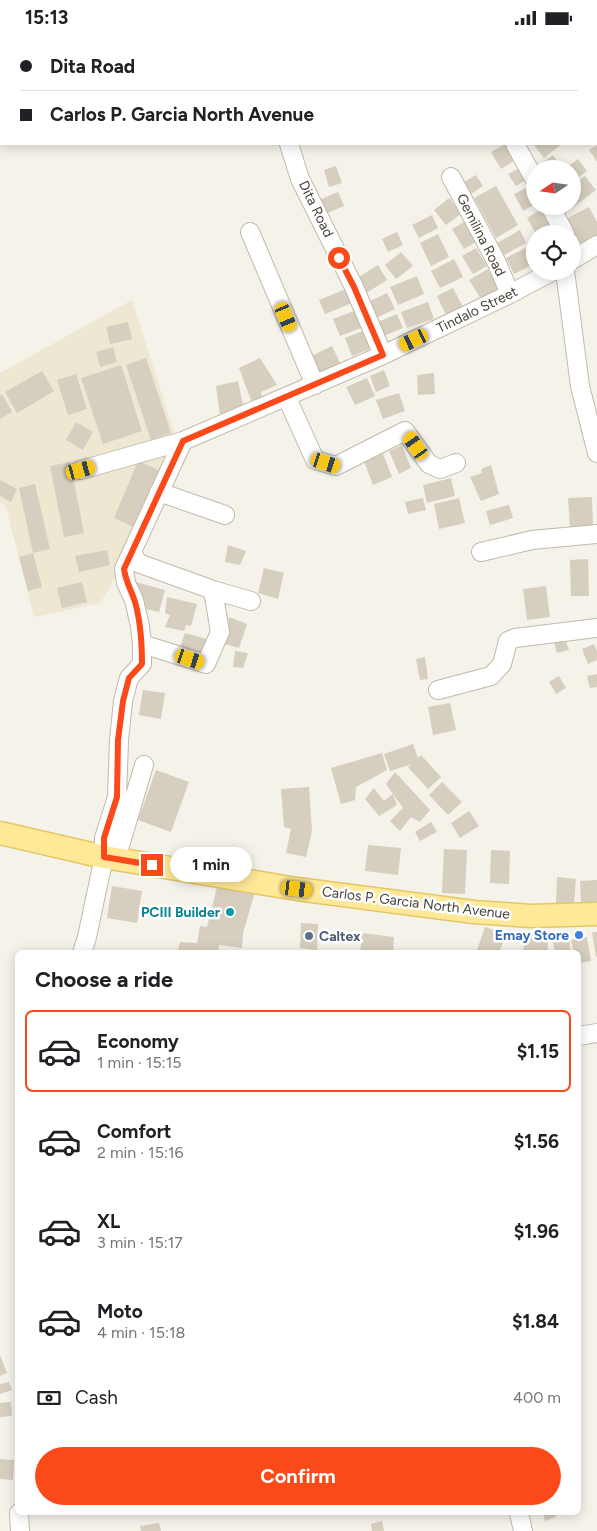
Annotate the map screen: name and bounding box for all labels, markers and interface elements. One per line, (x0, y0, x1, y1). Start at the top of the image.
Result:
text: 15:13 (25, 6, 68, 29)
text: Dita Road (50, 55, 135, 78)
text: Carlos P. Garcia North Avenue (50, 103, 314, 126)
north arrow (526, 160, 581, 215)
map controls (526, 160, 581, 280)
street label: Dita Road (295, 178, 337, 240)
street label: Gemilina Road (453, 191, 509, 279)
button: locate (526, 225, 581, 280)
route start (328, 247, 350, 269)
street label: Tindalo Street (434, 283, 520, 337)
car (273, 300, 298, 334)
car (397, 327, 430, 353)
car (401, 429, 430, 463)
car (309, 451, 342, 475)
car (64, 459, 97, 481)
car (173, 647, 206, 671)
callout: 1 min (170, 847, 252, 883)
route end (141, 854, 163, 876)
text: 1 min (192, 855, 230, 874)
car (281, 880, 312, 898)
street label: Carlos P. Garcia North Avenue (321, 883, 511, 923)
place label: PCIII Builder (141, 904, 221, 921)
marker: PCIII Builder (224, 906, 236, 918)
place label: Emay Store (495, 927, 569, 944)
place label: Caltex (319, 928, 361, 945)
marker: Emay Store (573, 929, 585, 941)
marker: Caltex (303, 930, 315, 942)
text: Choose a ride (35, 966, 173, 993)
icon: car (37, 1029, 82, 1074)
text: Economy (97, 1030, 179, 1053)
text: $1.15 (517, 1040, 559, 1063)
text: 1 min · 15:15 (97, 1053, 181, 1072)
icon: car (37, 1119, 82, 1164)
text: Comfort (97, 1120, 172, 1143)
text: $1.56 (514, 1130, 559, 1153)
text: 2 min · 15:16 (97, 1143, 184, 1162)
icon: car (37, 1209, 82, 1254)
text: XL (97, 1210, 120, 1233)
text: $1.96 (514, 1220, 559, 1243)
text: 3 min · 15:17 (97, 1233, 183, 1252)
icon: car (37, 1299, 82, 1344)
text: Moto (97, 1300, 143, 1323)
text: $1.84 (512, 1310, 559, 1333)
text: 4 min · 15:18 (97, 1323, 185, 1342)
icon: cash (35, 1384, 63, 1412)
text: Cash (75, 1386, 118, 1409)
text: 400 m (513, 1388, 561, 1407)
button: Confirm (35, 1447, 561, 1505)

